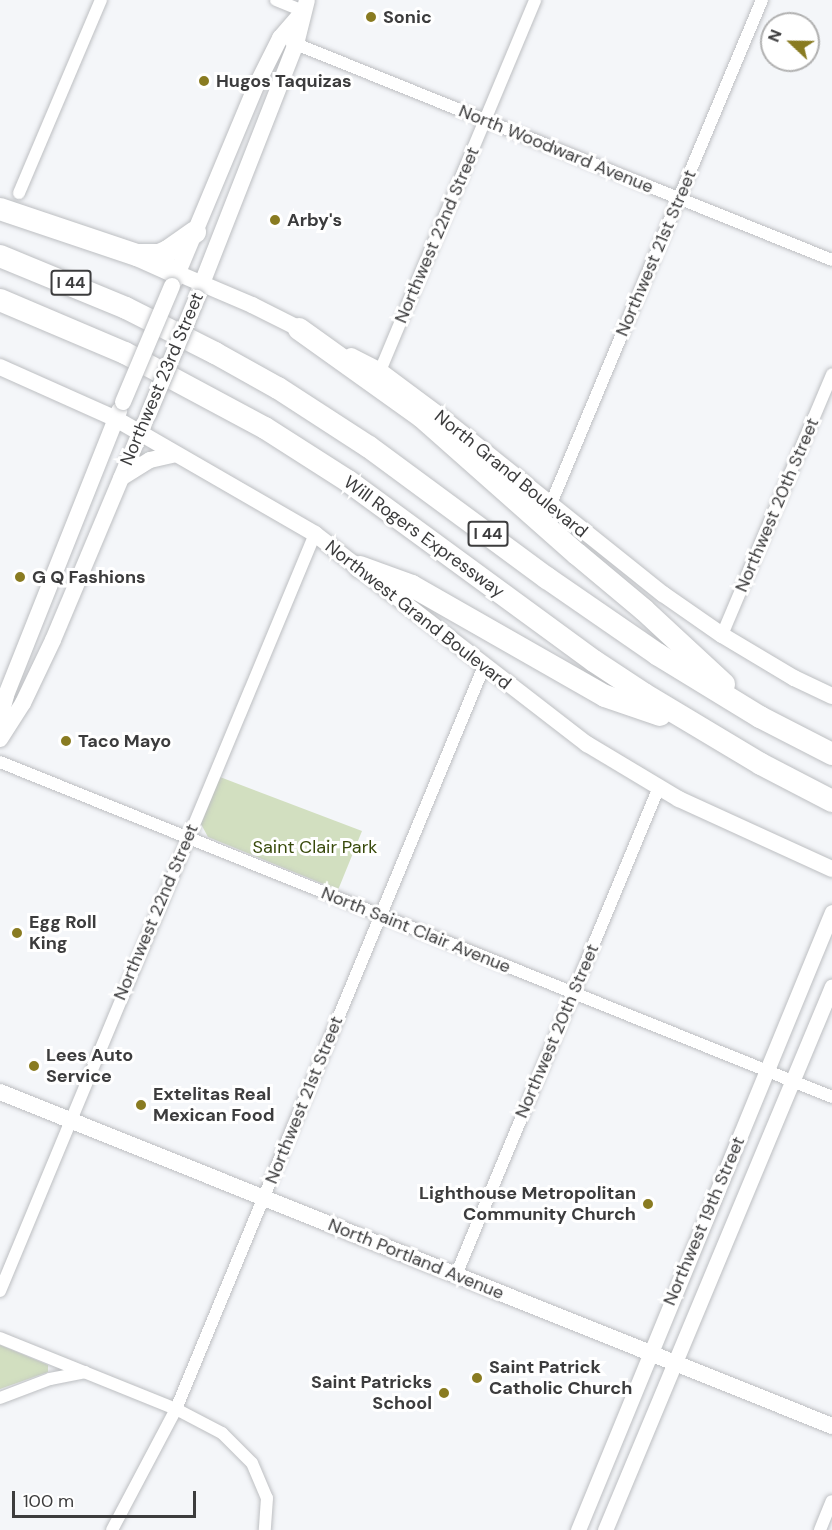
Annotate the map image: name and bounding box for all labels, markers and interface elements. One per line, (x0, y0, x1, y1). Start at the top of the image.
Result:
place label: Sonic (383, 6, 432, 28)
marker: Sonic (364, 10, 378, 24)
north arrow (760, 12, 820, 72)
text: N (763, 26, 787, 45)
place label: Hugos Taquizas (216, 70, 352, 92)
marker: Hugos Taquizas (197, 74, 211, 88)
street label: North Woodward Avenue (456, 100, 656, 198)
street label: Northwest 22nd Street (390, 144, 484, 326)
street label: Northwest 21st Street (611, 167, 701, 339)
place label: Arby's (287, 209, 342, 231)
marker: Arby's (268, 213, 282, 227)
road number: I 44 (50, 270, 92, 296)
street label: Northwest 23rd Street (116, 289, 208, 469)
street label: North Grand Boulevard (430, 406, 592, 542)
street label: Northwest 20th Street (731, 415, 823, 595)
street label: Will Rogers Expressway (340, 472, 508, 602)
road number: I 44 (467, 521, 509, 547)
street label: Northwest Grand Boulevard (321, 536, 515, 694)
place label: G Q Fashions (32, 566, 146, 588)
marker: G Q Fashions (13, 570, 27, 584)
place label: Taco Mayo (78, 730, 171, 752)
marker: Taco Mayo (59, 734, 73, 748)
street label: Northwest 22nd Street (109, 821, 203, 1003)
park label: Saint Clair Park (253, 836, 377, 858)
street label: North Saint Clair Avenue (318, 882, 514, 978)
place label: Egg Roll King (29, 912, 97, 954)
marker: Egg Roll King (10, 926, 24, 940)
street label: Northwest 20th Street (511, 941, 603, 1121)
street label: Northwest 21st Street (261, 1013, 347, 1187)
place label: Lees Auto Service (46, 1045, 133, 1088)
marker: Lees Auto Service (27, 1059, 41, 1073)
place label: Extelitas Real Mexican Food (153, 1084, 274, 1126)
marker: Extelitas Real Mexican Food (134, 1098, 148, 1112)
street label: Northwest 19th Street (659, 1133, 749, 1309)
place label: Lighthouse Metropolitan Community Church (419, 1183, 636, 1226)
marker: Lighthouse Metropolitan Community Church (641, 1197, 655, 1211)
street label: North Portland Avenue (325, 1214, 507, 1304)
place label: Saint Patrick Catholic Church (489, 1357, 632, 1400)
marker: Saint Patrick Catholic Church (470, 1371, 484, 1385)
place label: Saint Patricks School (311, 1372, 432, 1414)
marker: Saint Patricks School (437, 1386, 451, 1400)
scale bar (15, 1479, 200, 1517)
text: 100 m (23, 1489, 74, 1513)

